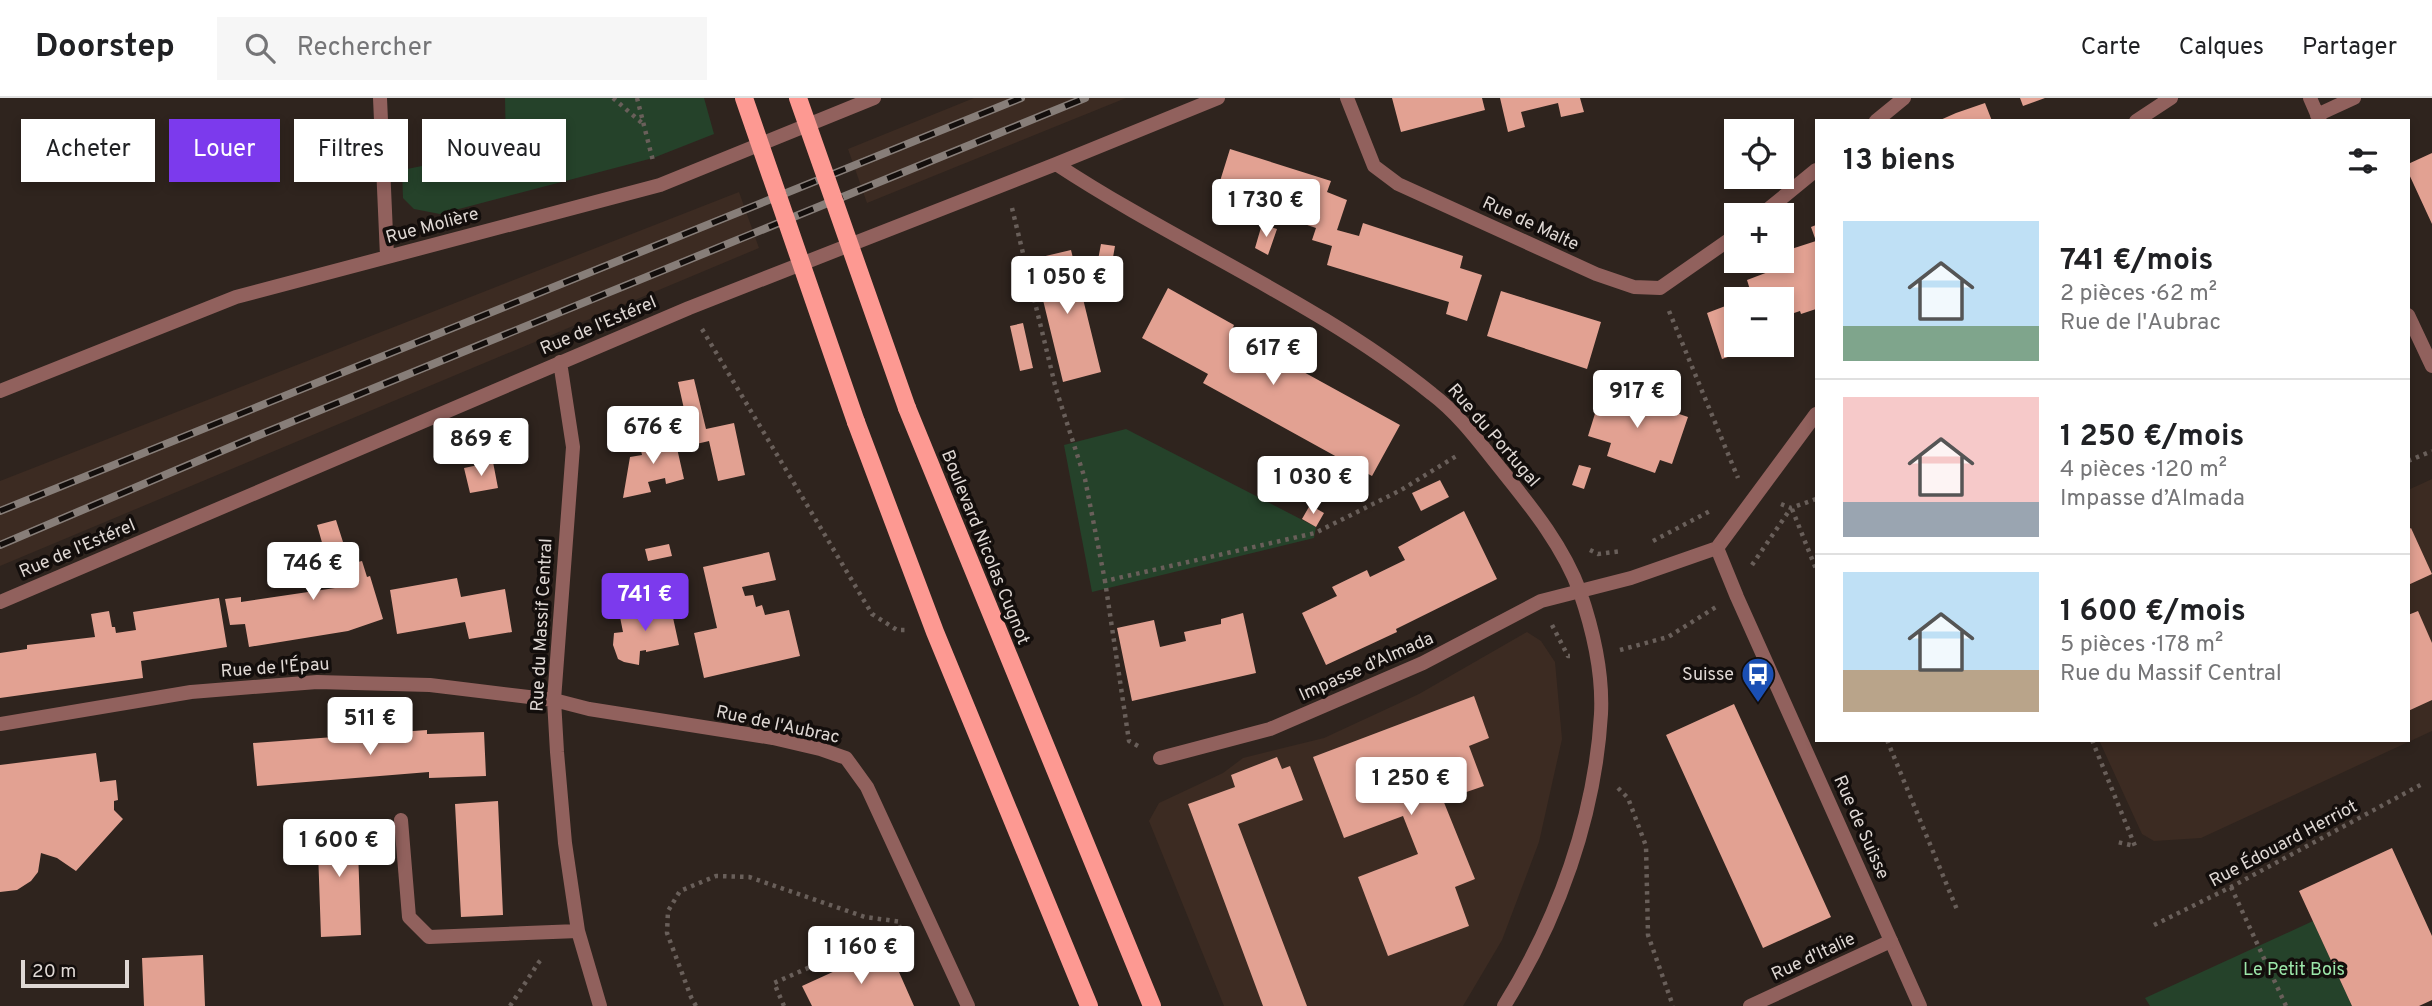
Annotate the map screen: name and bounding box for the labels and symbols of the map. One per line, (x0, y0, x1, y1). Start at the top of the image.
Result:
pin: 1 730 € (1201, 180, 1331, 239)
street label: Rue de Malte (1478, 192, 1582, 257)
street label: Rue Molière (383, 203, 481, 250)
pin: 1 050 € (1002, 256, 1132, 316)
street label: Rue de l'Estérel (537, 292, 660, 361)
pin: 617 € (1224, 328, 1322, 387)
pin: 917 € (1588, 370, 1686, 430)
street label: Rue du Portugal (1442, 380, 1544, 492)
pin: 676 € (604, 406, 702, 466)
pin: 869 € (432, 418, 530, 478)
street label: Boulevard Nicolas Cugnot (935, 447, 1034, 648)
pin: 1 030 € (1248, 456, 1378, 516)
street label: Rue de l'Estérel (16, 515, 139, 584)
street label: Rue du Massif Central (526, 538, 559, 712)
pin: 746 € (264, 542, 362, 602)
pin: 741 € (596, 574, 694, 633)
street label: Impasse d’Almada (1296, 627, 1437, 707)
street label: Rue de l'Épau (220, 651, 330, 684)
bus stop icon: Suisse (1739, 655, 1777, 704)
place label: Suisse (1682, 664, 1734, 687)
pin: 511 € (321, 698, 419, 757)
street label: Rue de l'Aubrac (714, 701, 842, 750)
pin: 1 250 € (1346, 758, 1476, 817)
street label: Rue de Suisse (1827, 772, 1894, 883)
street label: Rue Édouard Herriot (2205, 794, 2362, 893)
pin: 1 600 € (274, 820, 404, 879)
pin: 1 160 € (796, 926, 926, 986)
street label: Rue d'Italie (1768, 928, 1859, 987)
scale bar (21, 957, 130, 989)
park label: Le Petit Bois (2243, 959, 2345, 982)

